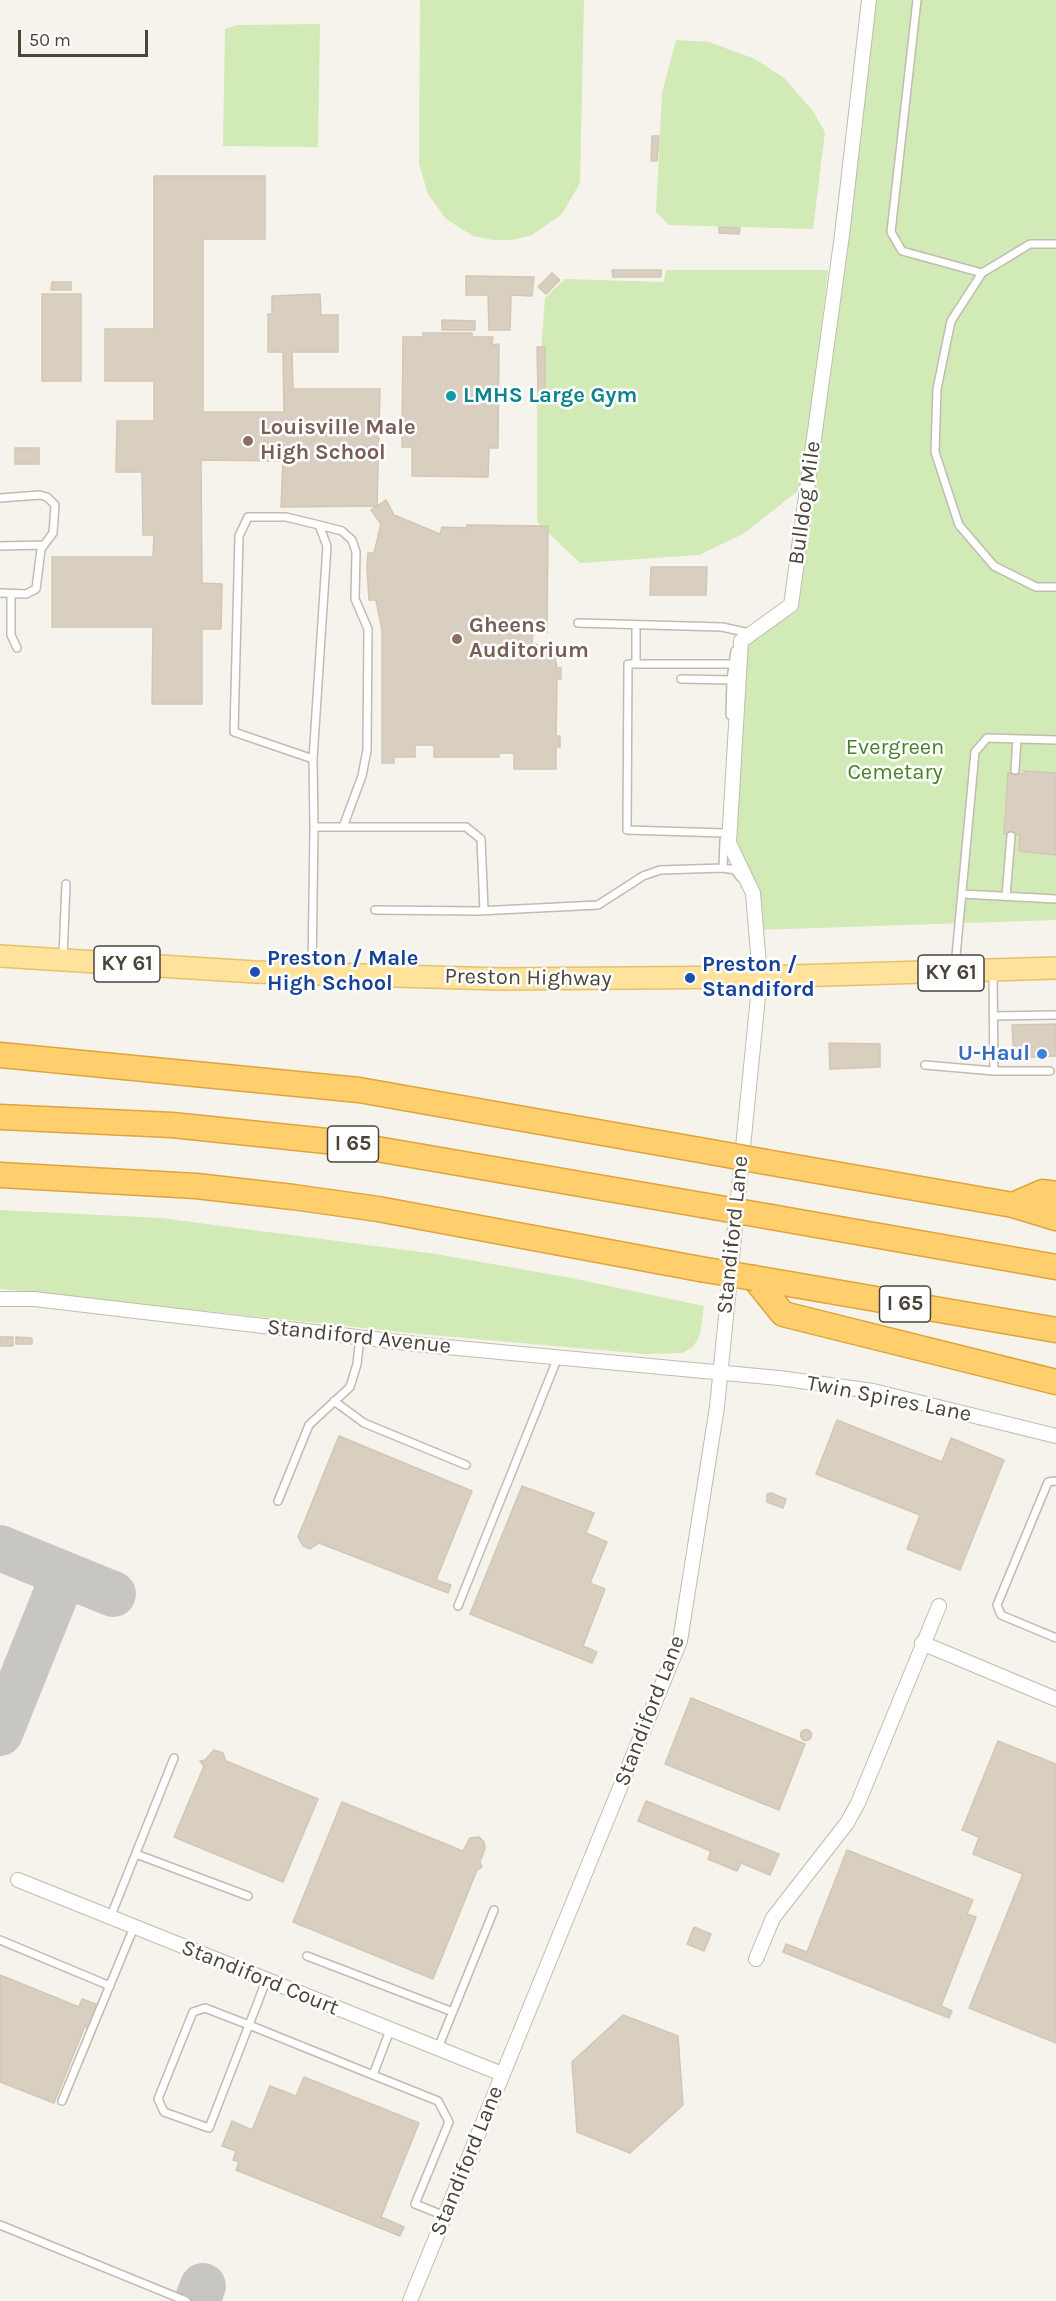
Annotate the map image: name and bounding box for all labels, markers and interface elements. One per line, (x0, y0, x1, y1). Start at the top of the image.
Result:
scale bar (21, 18, 152, 56)
text: 50 m (29, 29, 71, 51)
place label: LMHS Large Gym (463, 383, 637, 409)
marker: LMHS Large Gym (444, 389, 458, 403)
place label: Louisville Male High School (260, 415, 416, 466)
marker: Louisville Male High School (241, 434, 255, 448)
street label: Bulldog Mile (783, 439, 827, 567)
place label: Gheens Auditorium (469, 613, 589, 664)
marker: Gheens Auditorium (450, 632, 464, 646)
park label: Evergreen Cemetary (846, 735, 944, 786)
road number: KY 61 (94, 946, 160, 982)
place label: Preston / Male High School (267, 946, 418, 998)
place label: Preston / Standiford (702, 952, 815, 1004)
road number: KY 61 (918, 955, 984, 991)
street label: Preston Highway (444, 963, 612, 993)
marker: Preston / Male High School (248, 965, 262, 979)
marker: Preston / Standiford (683, 971, 697, 985)
place label: U-Haul (958, 1041, 1030, 1067)
marker: U-Haul (1035, 1047, 1049, 1061)
road number: I 65 (328, 1126, 378, 1162)
street label: Standiford Lane (712, 1154, 754, 1316)
road number: I 65 (880, 1286, 930, 1322)
street label: Standiford Avenue (266, 1314, 452, 1360)
street label: Twin Spires Lane (804, 1370, 974, 1428)
street label: Standiford Lane (609, 1632, 691, 1790)
street label: Standiford Court (177, 1934, 343, 2022)
street label: Standiford Lane (425, 2082, 509, 2240)

